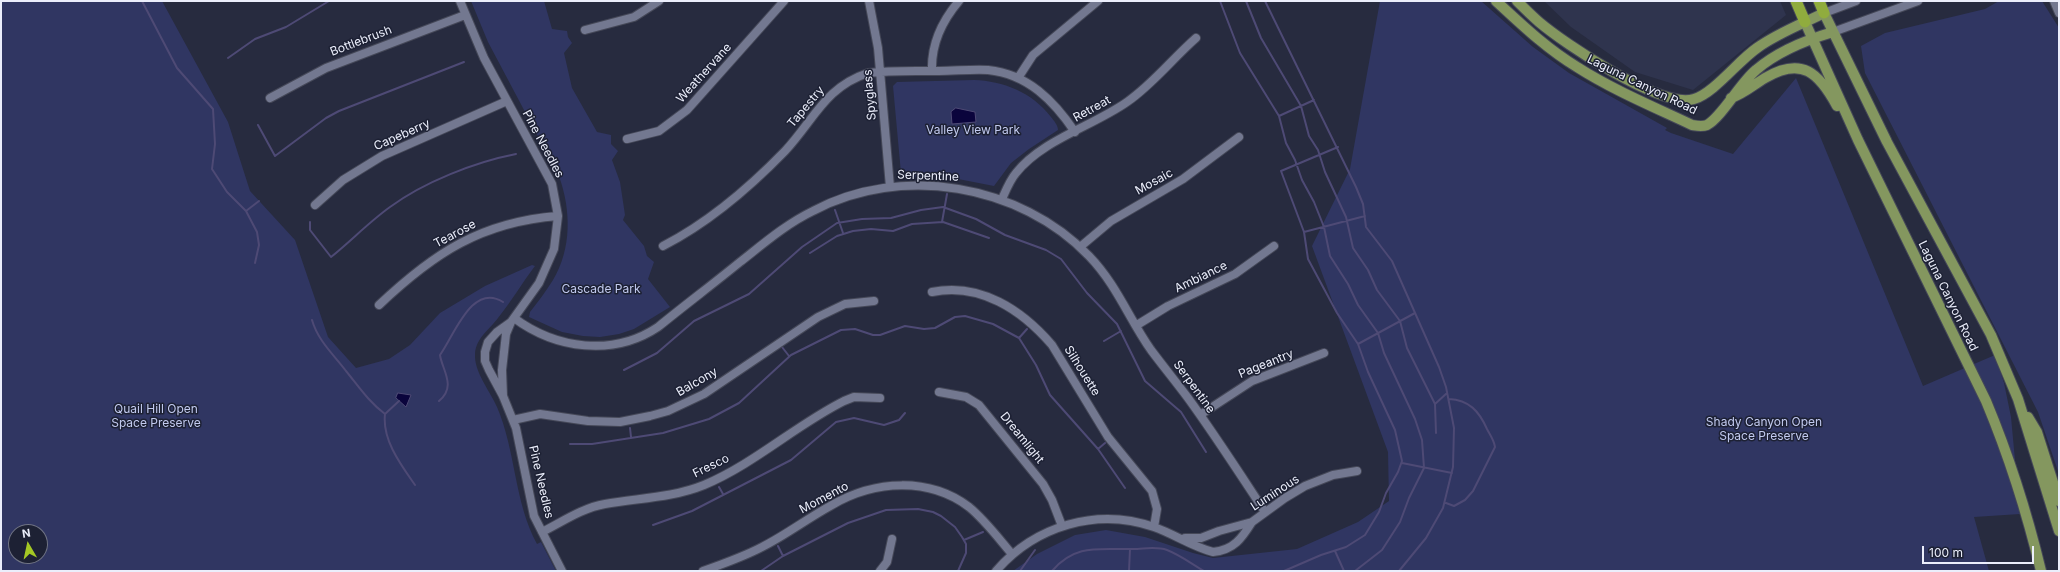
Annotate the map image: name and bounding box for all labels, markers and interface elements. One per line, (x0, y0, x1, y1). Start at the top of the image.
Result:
street label: Bottlebrush (328, 23, 394, 59)
street label: Weathervane (673, 40, 735, 106)
street label: Laguna Canyon Road (1585, 52, 1699, 118)
street label: Spyglass (861, 69, 879, 121)
street label: Tapestry (785, 83, 827, 131)
street label: Retreat (1071, 93, 1113, 125)
street label: Pine Needles (519, 108, 567, 180)
street label: Capeberry (372, 116, 432, 154)
park label: Valley View Park (926, 123, 1020, 137)
street label: Mosaic (1133, 166, 1175, 198)
street label: Serpentine (897, 168, 959, 184)
street label: Tearose (432, 217, 478, 251)
street label: Laguna Canyon Road (1915, 239, 1981, 353)
street label: Ambiance (1172, 258, 1230, 296)
park label: Cascade Park (562, 282, 640, 296)
street label: Silhouette (1061, 343, 1103, 399)
street label: Pageantry (1236, 346, 1296, 382)
street label: Serpentine (1170, 358, 1218, 416)
street label: Balcony (674, 364, 720, 400)
park label: Quail Hill Open Space Preserve (111, 402, 201, 430)
street label: Dreamlight (997, 410, 1047, 466)
park label: Shady Canyon Open Space Preserve (1706, 415, 1822, 443)
street label: Pine Needles (526, 444, 556, 520)
street label: Fresco (691, 451, 731, 481)
street label: Luminous (1248, 472, 1302, 514)
street label: Momento (797, 479, 851, 517)
north arrow (8, 524, 48, 564)
text: N (21, 526, 32, 541)
scale bar (1924, 538, 2036, 564)
text: 100 m (1929, 545, 1963, 560)

